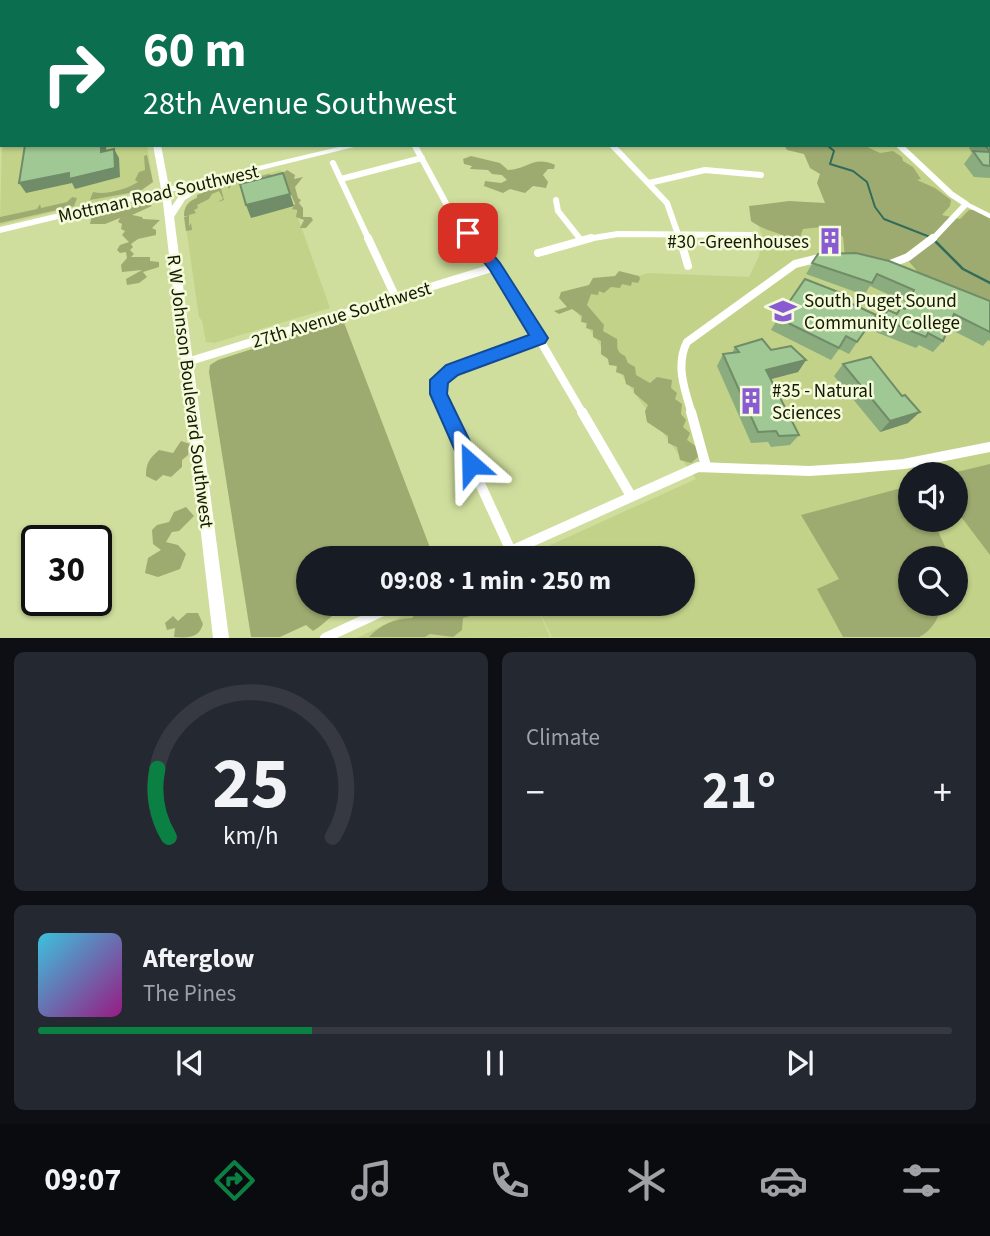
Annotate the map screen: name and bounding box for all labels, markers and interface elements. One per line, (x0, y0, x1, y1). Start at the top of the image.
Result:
text: 60 m (143, 16, 247, 86)
icon: right (28, 28, 119, 119)
text: 28th Avenue Southwest (143, 81, 457, 127)
street label: Mottman Road Southwest (55, 158, 262, 231)
pin (438, 203, 498, 263)
icon: arrive (449, 214, 487, 252)
building icon: #30 -Greenhouses (815, 226, 845, 256)
place label: #30 -Greenhouses (667, 229, 809, 256)
street label: R W Johnson Boulevard Southwest (159, 253, 220, 530)
street label: 27th Avenue Southwest (248, 275, 435, 356)
place label: South Puget Sound Community College (804, 288, 960, 337)
school or university icon: South Puget Sound Community College (768, 296, 798, 326)
place label: #35 - Natural Sciences (772, 378, 873, 427)
building icon: #35 - Natural Sciences (736, 386, 766, 416)
position arrow (434, 427, 508, 501)
map controls (898, 462, 968, 616)
button: sound (898, 462, 968, 532)
speed limit sign: 30 (21, 525, 112, 616)
button: search (898, 546, 968, 616)
text: 09:08 · 1 min · 250 m (380, 562, 611, 599)
text: Climate (526, 721, 600, 754)
text: 25 (213, 733, 289, 837)
text: 21° (702, 755, 776, 829)
text: − (526, 766, 545, 820)
text: + (933, 766, 952, 820)
text: km/h (223, 818, 279, 854)
text: Afterglow (143, 940, 254, 977)
text: The Pines (143, 977, 236, 1010)
icon: previous (171, 1044, 209, 1082)
icon: pause (476, 1044, 514, 1082)
icon: next (781, 1044, 819, 1082)
icon: directions (210, 1156, 259, 1205)
icon: music (347, 1156, 396, 1205)
icon: phone (485, 1156, 534, 1205)
icon: climate (622, 1156, 671, 1205)
icon: car (759, 1156, 808, 1205)
icon: filters (897, 1156, 946, 1205)
text: 09:07 (44, 1157, 121, 1203)

